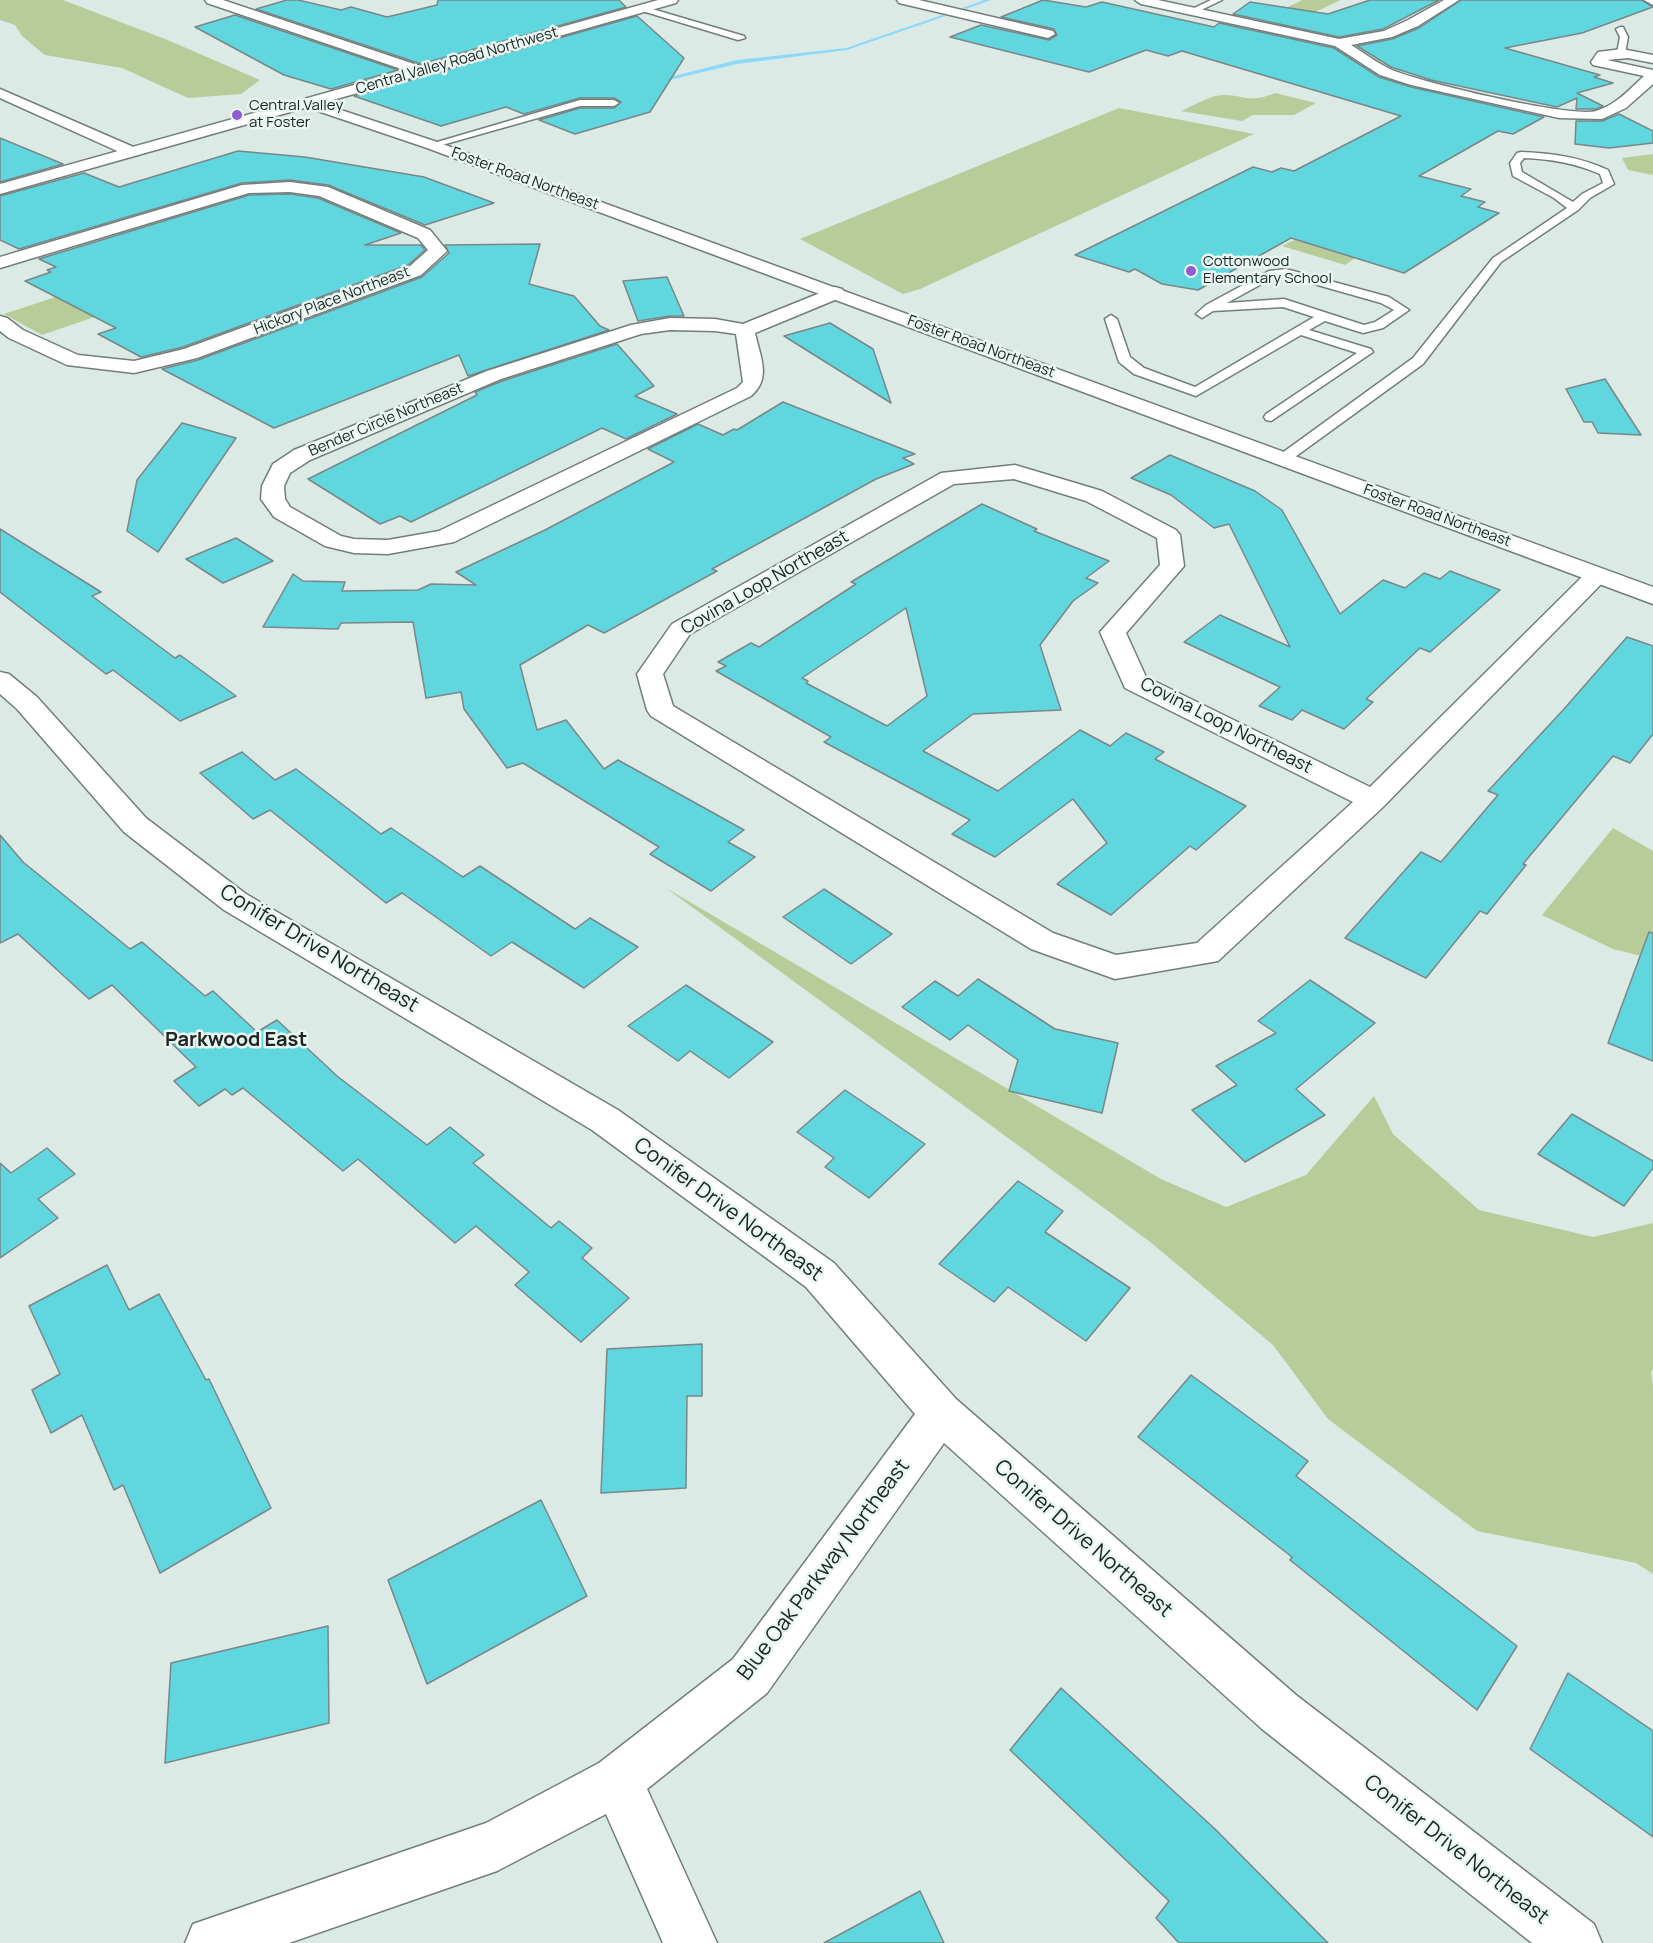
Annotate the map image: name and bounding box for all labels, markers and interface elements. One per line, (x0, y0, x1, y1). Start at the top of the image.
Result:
street label: Central Valley Road Northwest (354, 24, 560, 98)
place label: Central Valley at Foster (249, 97, 343, 132)
marker: Central Valley at Foster (230, 108, 244, 122)
street label: Foster Road Northeast (449, 144, 601, 214)
place label: Cottonwood Elementary School (1203, 253, 1332, 288)
street label: Hickory Place Northeast (252, 263, 412, 339)
marker: Cottonwood Elementary School (1184, 264, 1198, 278)
street label: Foster Road Northeast (905, 312, 1057, 382)
street label: Bender Circle Northeast (306, 379, 466, 461)
street label: Foster Road Northeast (1361, 481, 1513, 551)
street label: Covina Loop Northeast (677, 526, 853, 640)
street label: Covina Loop Northeast (1136, 673, 1316, 779)
street label: Conifer Drive Northeast (215, 880, 423, 1018)
district label: Parkwood East (165, 1028, 307, 1052)
street label: Conifer Drive Northeast (629, 1133, 827, 1287)
street label: Blue Oak Parkway Northeast (733, 1454, 915, 1686)
street label: Conifer Drive Northeast (989, 1455, 1177, 1623)
street label: Conifer Drive Northeast (1359, 1770, 1553, 1930)

